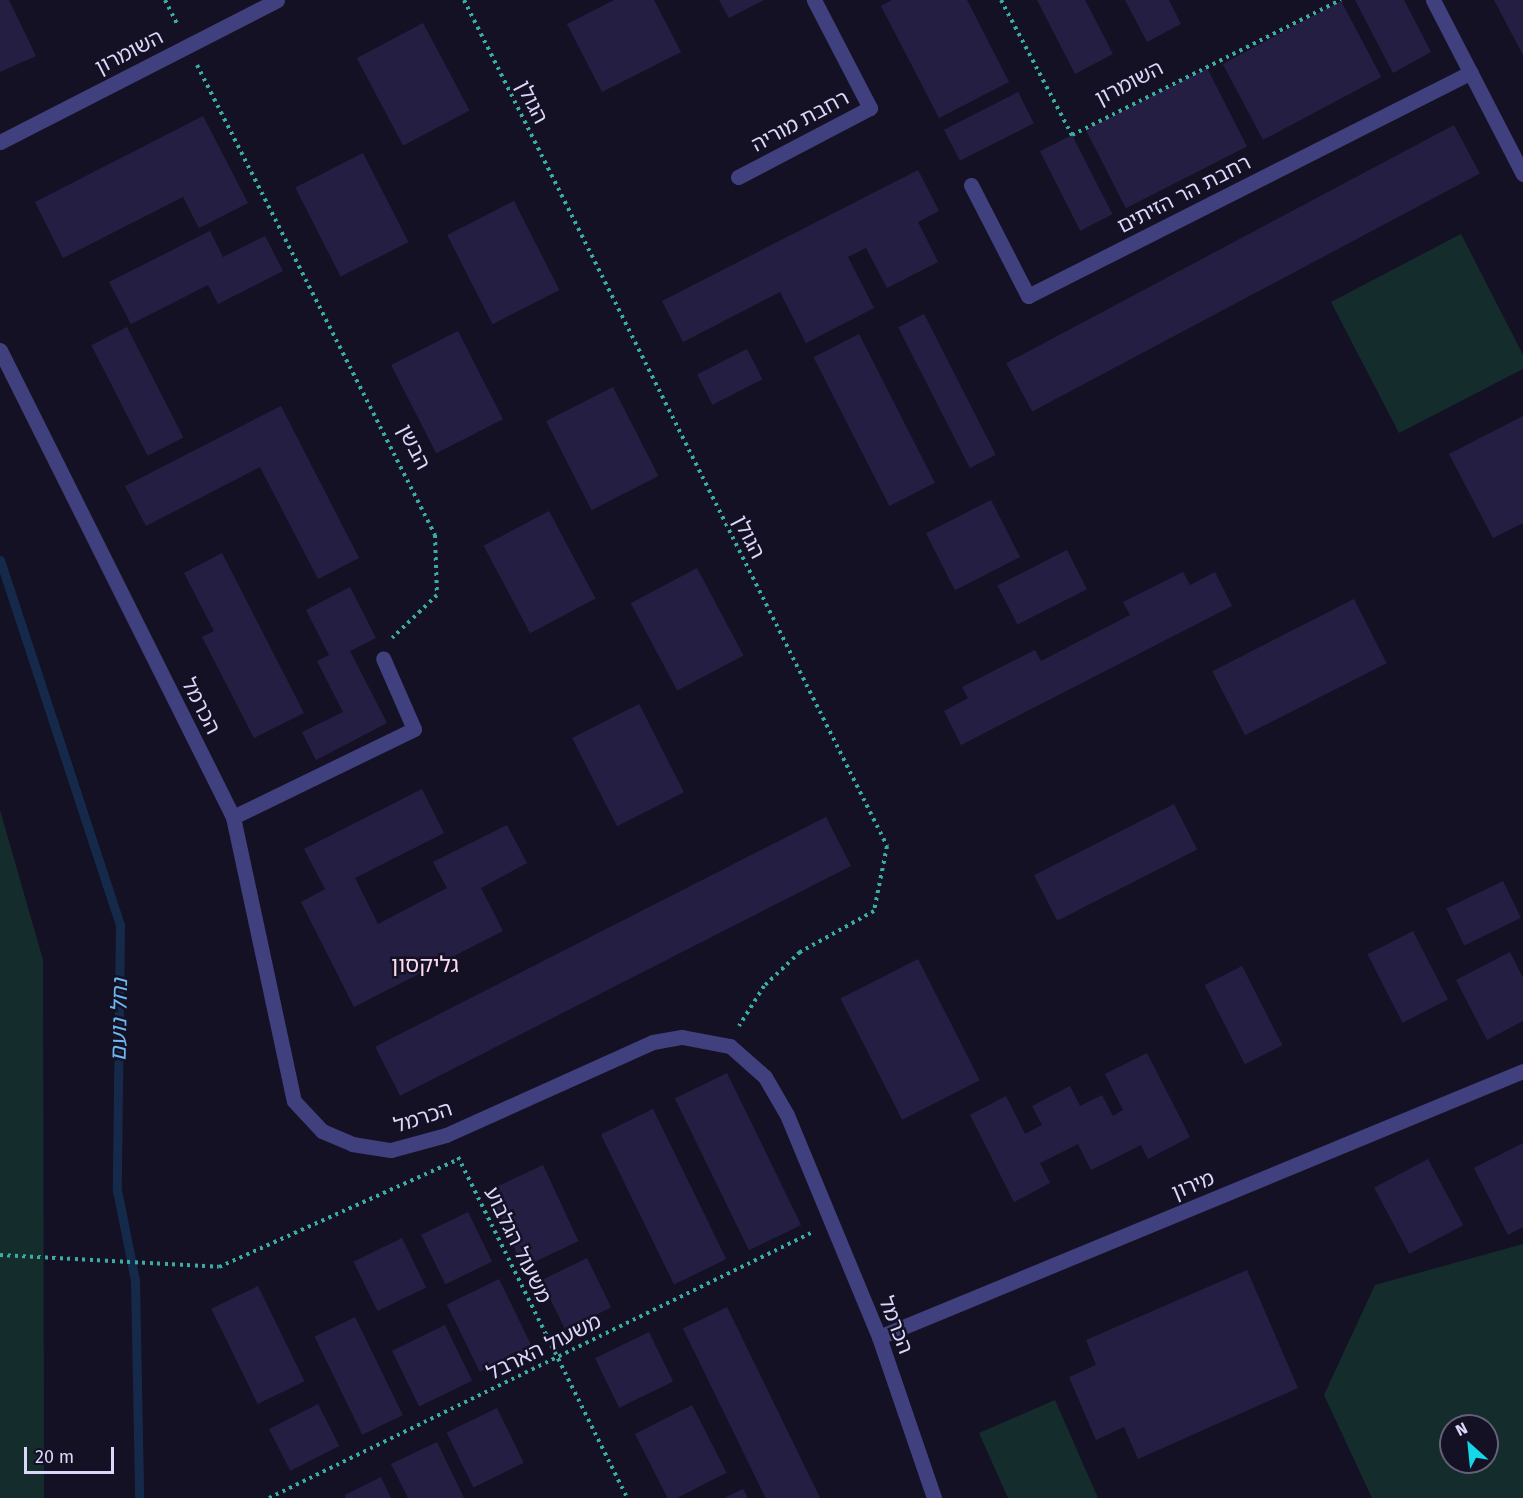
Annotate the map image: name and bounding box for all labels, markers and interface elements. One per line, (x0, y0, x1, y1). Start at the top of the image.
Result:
street label: השומרון (91, 24, 167, 80)
street label: השומרון (1091, 55, 1167, 111)
street label: הגולן (511, 76, 553, 128)
street label: רחבת מוריה (747, 85, 853, 157)
street label: רחבת הר הזיתים (1113, 150, 1255, 238)
street label: הבשן (392, 420, 436, 474)
street label: הגולן (728, 511, 770, 563)
street label: הכרמל (176, 674, 226, 738)
district label: גליקסון (391, 952, 459, 978)
water label: נחל נועם (105, 978, 133, 1062)
street label: הכרמל (391, 1096, 455, 1138)
street label: מירון (1168, 1165, 1218, 1205)
street label: משעול הגלבוע (479, 1183, 557, 1307)
street label: הכרמל (874, 1293, 918, 1357)
street label: משעול הארבל (483, 1308, 605, 1386)
north arrow (1439, 1414, 1499, 1474)
text: N (1452, 1418, 1471, 1440)
scale bar (27, 1435, 117, 1473)
text: 20 m (35, 1446, 74, 1468)

